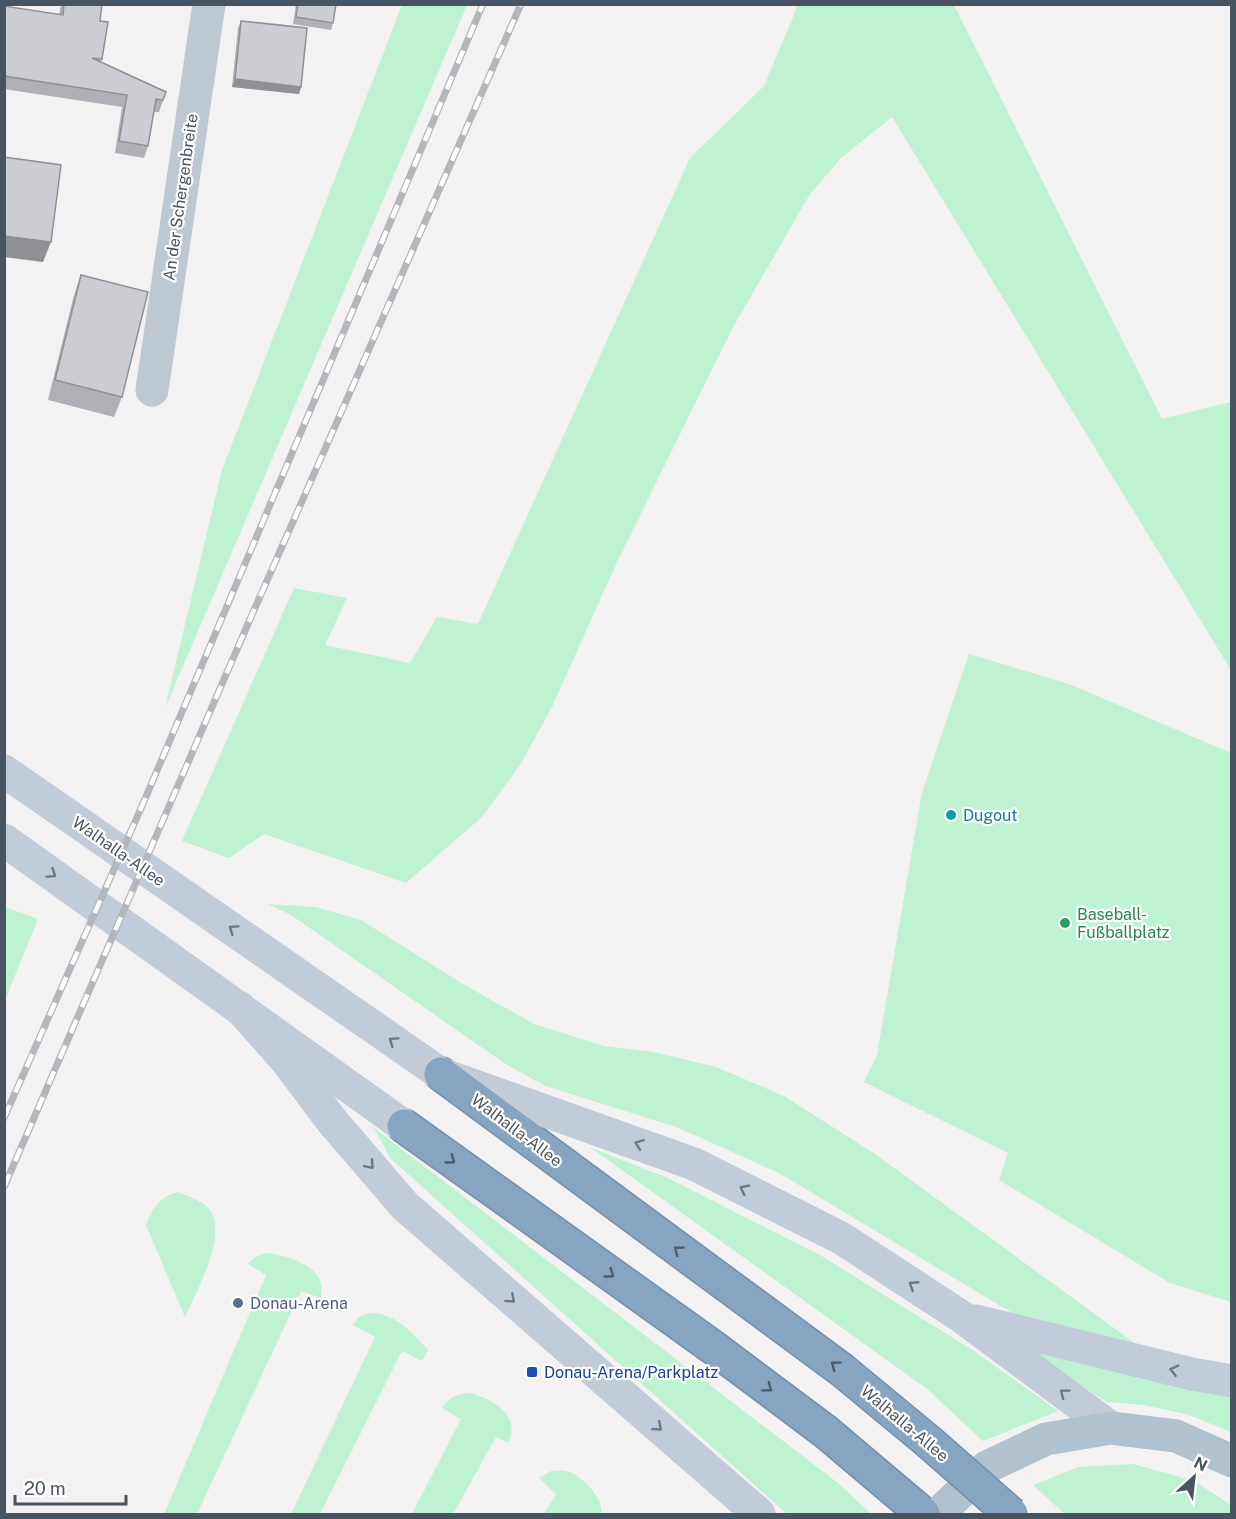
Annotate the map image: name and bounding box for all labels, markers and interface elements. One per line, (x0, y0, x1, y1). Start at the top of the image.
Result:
street label: An der Schergenbreite (159, 112, 202, 282)
place label: Dugout (963, 806, 1018, 825)
marker: Dugout (944, 808, 958, 822)
street label: Walhalla-Allee (69, 812, 169, 890)
one-way arrow (46, 867, 57, 878)
place label: Baseball- Fußballplatz (1077, 905, 1170, 942)
marker: Baseball- Fußballplatz (1058, 916, 1072, 930)
one-way arrow (228, 925, 239, 936)
one-way arrow (388, 1037, 399, 1048)
street label: Walhalla-Allee (468, 1090, 566, 1171)
one-way arrow (634, 1139, 645, 1151)
one-way arrow (445, 1153, 456, 1164)
one-way arrow (363, 1158, 374, 1169)
one-way arrow (739, 1185, 750, 1196)
one-way arrow (674, 1246, 685, 1257)
one-way arrow (603, 1267, 614, 1278)
one-way arrow (909, 1281, 920, 1292)
one-way arrow (504, 1291, 515, 1302)
place label: Donau-Arena (250, 1294, 348, 1313)
marker: Donau-Arena (231, 1296, 245, 1310)
one-way arrow (831, 1362, 842, 1373)
place label: Donau-Arena/Parkplatz (544, 1363, 718, 1382)
one-way arrow (1169, 1364, 1179, 1377)
marker: Donau-Arena/Parkplatz (525, 1365, 539, 1379)
one-way arrow (761, 1381, 772, 1392)
street label: Walhalla-Allee (857, 1381, 952, 1466)
one-way arrow (1059, 1389, 1070, 1400)
one-way arrow (651, 1420, 662, 1431)
north arrow (1164, 1447, 1224, 1507)
text: N (1191, 1453, 1210, 1475)
scale bar (15, 1468, 126, 1506)
text: 20 m (24, 1478, 66, 1499)

